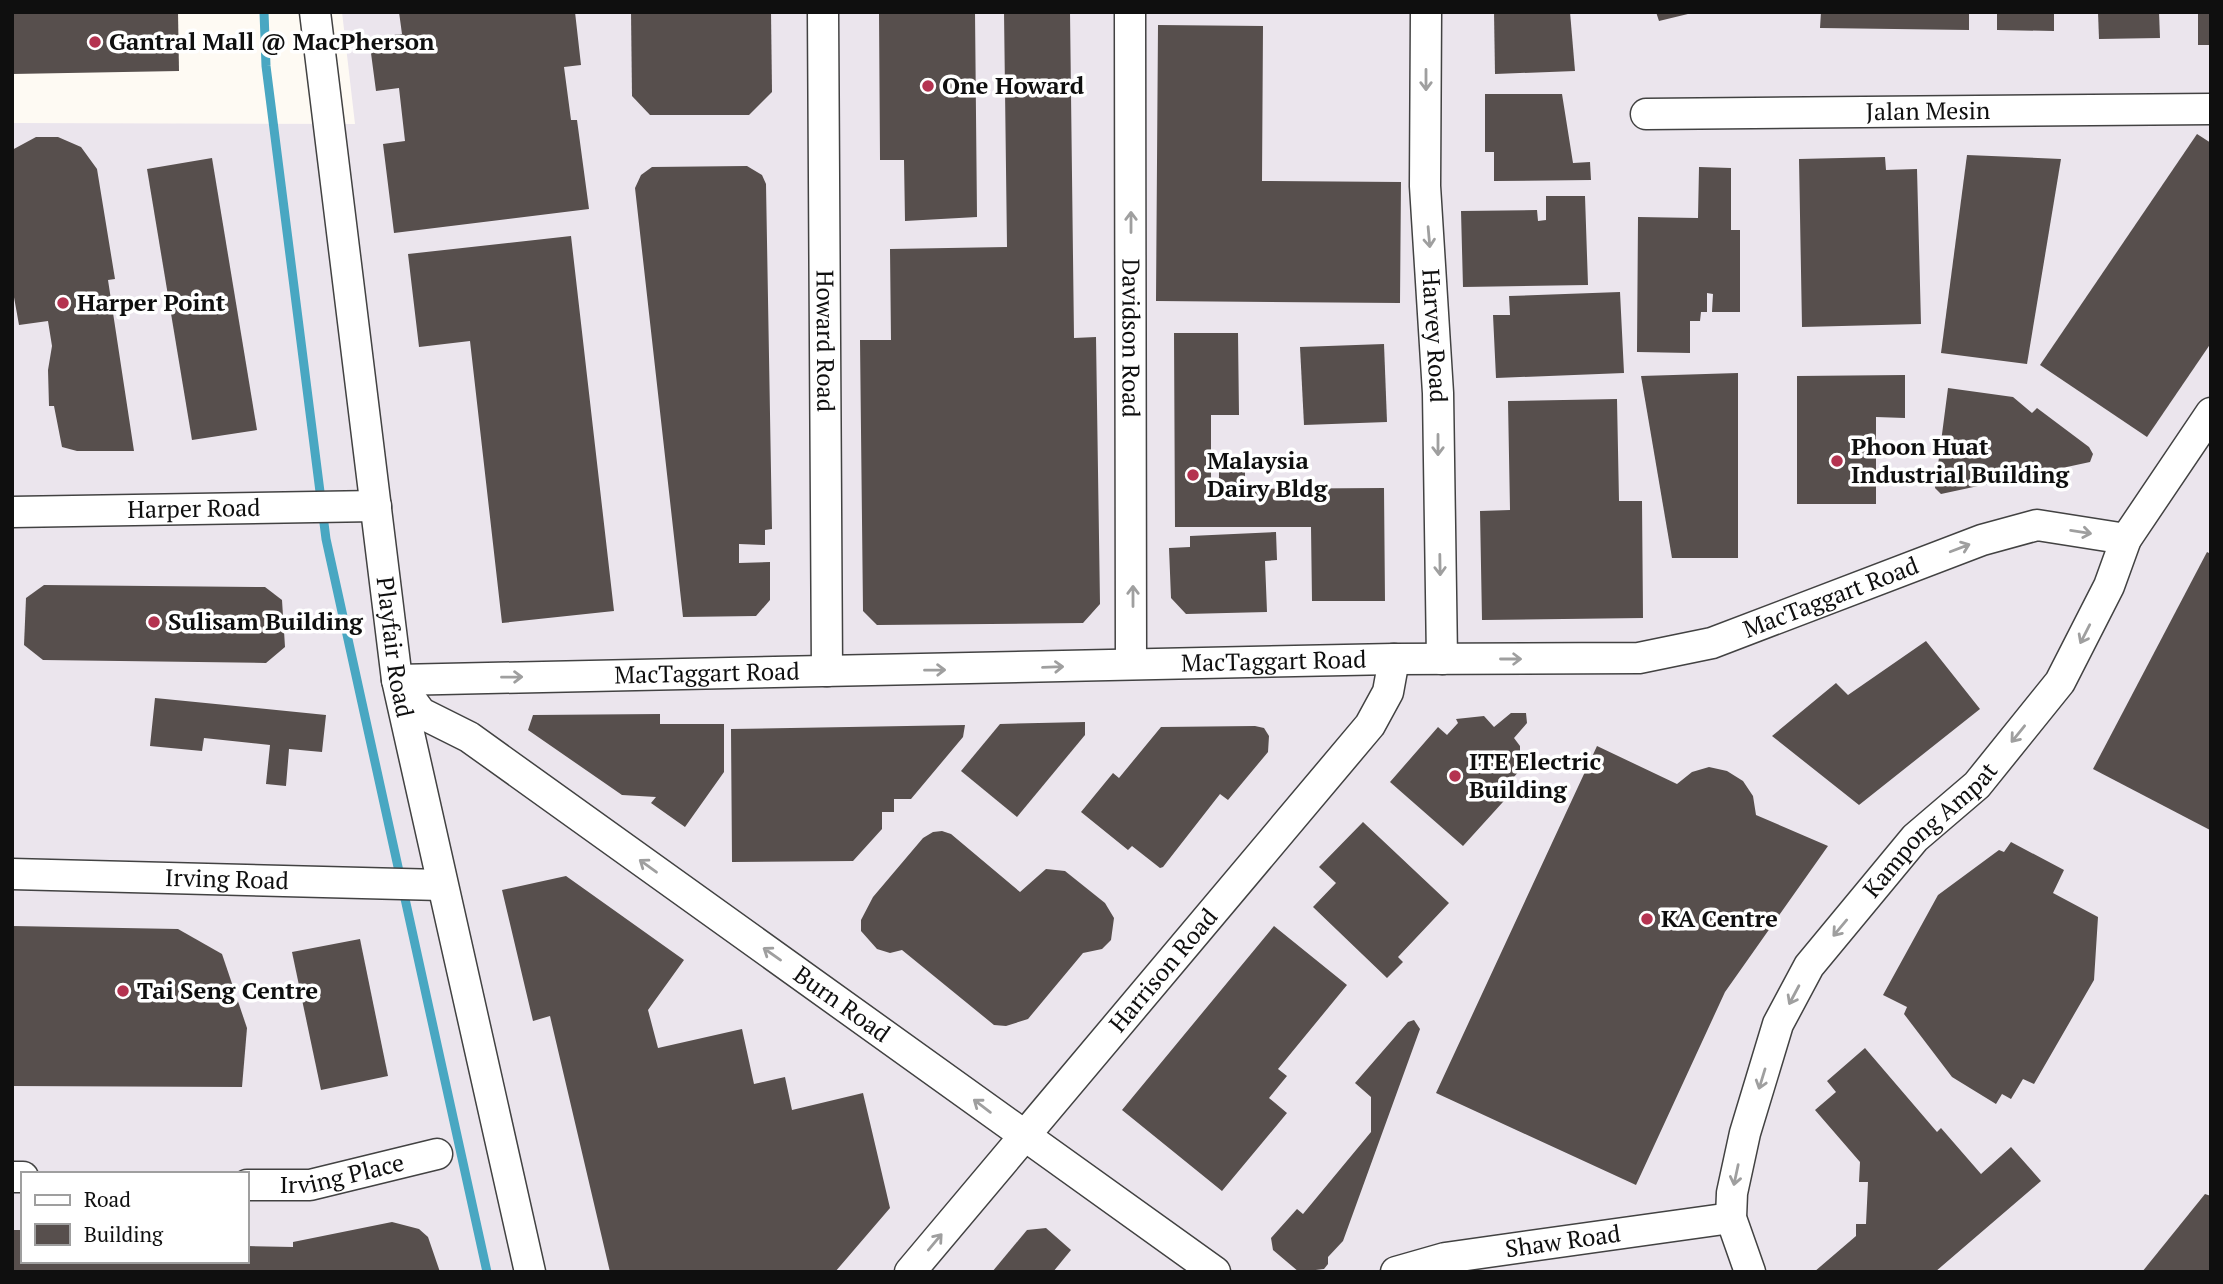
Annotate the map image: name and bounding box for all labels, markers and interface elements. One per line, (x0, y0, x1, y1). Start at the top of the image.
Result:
place label: Gantral Mall @ MacPherson (109, 25, 435, 57)
marker: Gantral Mall @ MacPherson (87, 34, 103, 50)
place label: One Howard (942, 69, 1085, 101)
one-way arrow (1419, 69, 1433, 92)
marker: One Howard (920, 78, 936, 94)
street label: Jalan Mesin (1866, 94, 1990, 127)
one-way arrow (1124, 210, 1138, 233)
one-way arrow (1423, 225, 1436, 248)
street label: Davidson Road (1115, 258, 1148, 418)
street label: Harvey Road (1415, 268, 1455, 403)
street label: Howard Road (810, 270, 842, 412)
place label: Harper Point (77, 286, 226, 318)
marker: Harper Point (55, 295, 71, 311)
place label: Phoon Huat Industrial Building (1851, 430, 2069, 490)
one-way arrow (1431, 433, 1445, 456)
place label: Malaysia Dairy Bldg (1207, 444, 1328, 504)
marker: Phoon Huat Industrial Building (1829, 453, 1845, 469)
marker: Malaysia Dairy Bldg (1185, 467, 1201, 483)
street label: Harper Road (127, 491, 261, 525)
one-way arrow (2069, 526, 2092, 539)
one-way arrow (1949, 541, 1970, 554)
street label: MacTaggart Road (1738, 549, 1923, 645)
one-way arrow (1433, 554, 1446, 577)
street label: Playfair Road (369, 575, 422, 720)
one-way arrow (1126, 585, 1140, 608)
place label: Sulisam Building (168, 605, 363, 637)
marker: Sulisam Building (146, 614, 162, 630)
one-way arrow (2077, 623, 2091, 644)
street label: MacTaggart Road (1181, 643, 1367, 678)
one-way arrow (1499, 652, 1522, 666)
street label: MacTaggart Road (614, 655, 800, 690)
one-way arrow (1041, 660, 1064, 674)
one-way arrow (924, 663, 947, 677)
one-way arrow (500, 670, 523, 683)
one-way arrow (2011, 724, 2026, 742)
place label: ITE Electric Building (1469, 745, 1601, 805)
street label: Kampong Ampat (1855, 755, 2004, 904)
marker: ITE Electric Building (1447, 768, 1463, 784)
one-way arrow (639, 859, 658, 873)
street label: Irving Road (165, 861, 289, 896)
street label: Harrison Road (1101, 901, 1224, 1039)
place label: KA Centre (1661, 902, 1778, 934)
marker: KA Centre (1639, 911, 1655, 927)
one-way arrow (1832, 919, 1848, 937)
one-way arrow (763, 947, 782, 961)
street label: Burn Road (788, 958, 897, 1049)
place label: Tai Seng Centre (137, 974, 318, 1006)
marker: Tai Seng Centre (115, 983, 131, 999)
one-way arrow (1786, 984, 1800, 1005)
one-way arrow (1754, 1067, 1767, 1089)
one-way arrow (973, 1099, 992, 1113)
street label: Irving Place (280, 1146, 407, 1200)
one-way arrow (1729, 1163, 1742, 1186)
legend (21, 1172, 248, 1263)
text: Road (84, 1185, 131, 1213)
street label: Shaw Road (1503, 1217, 1622, 1264)
text: Building (84, 1220, 164, 1248)
one-way arrow (927, 1233, 943, 1251)

